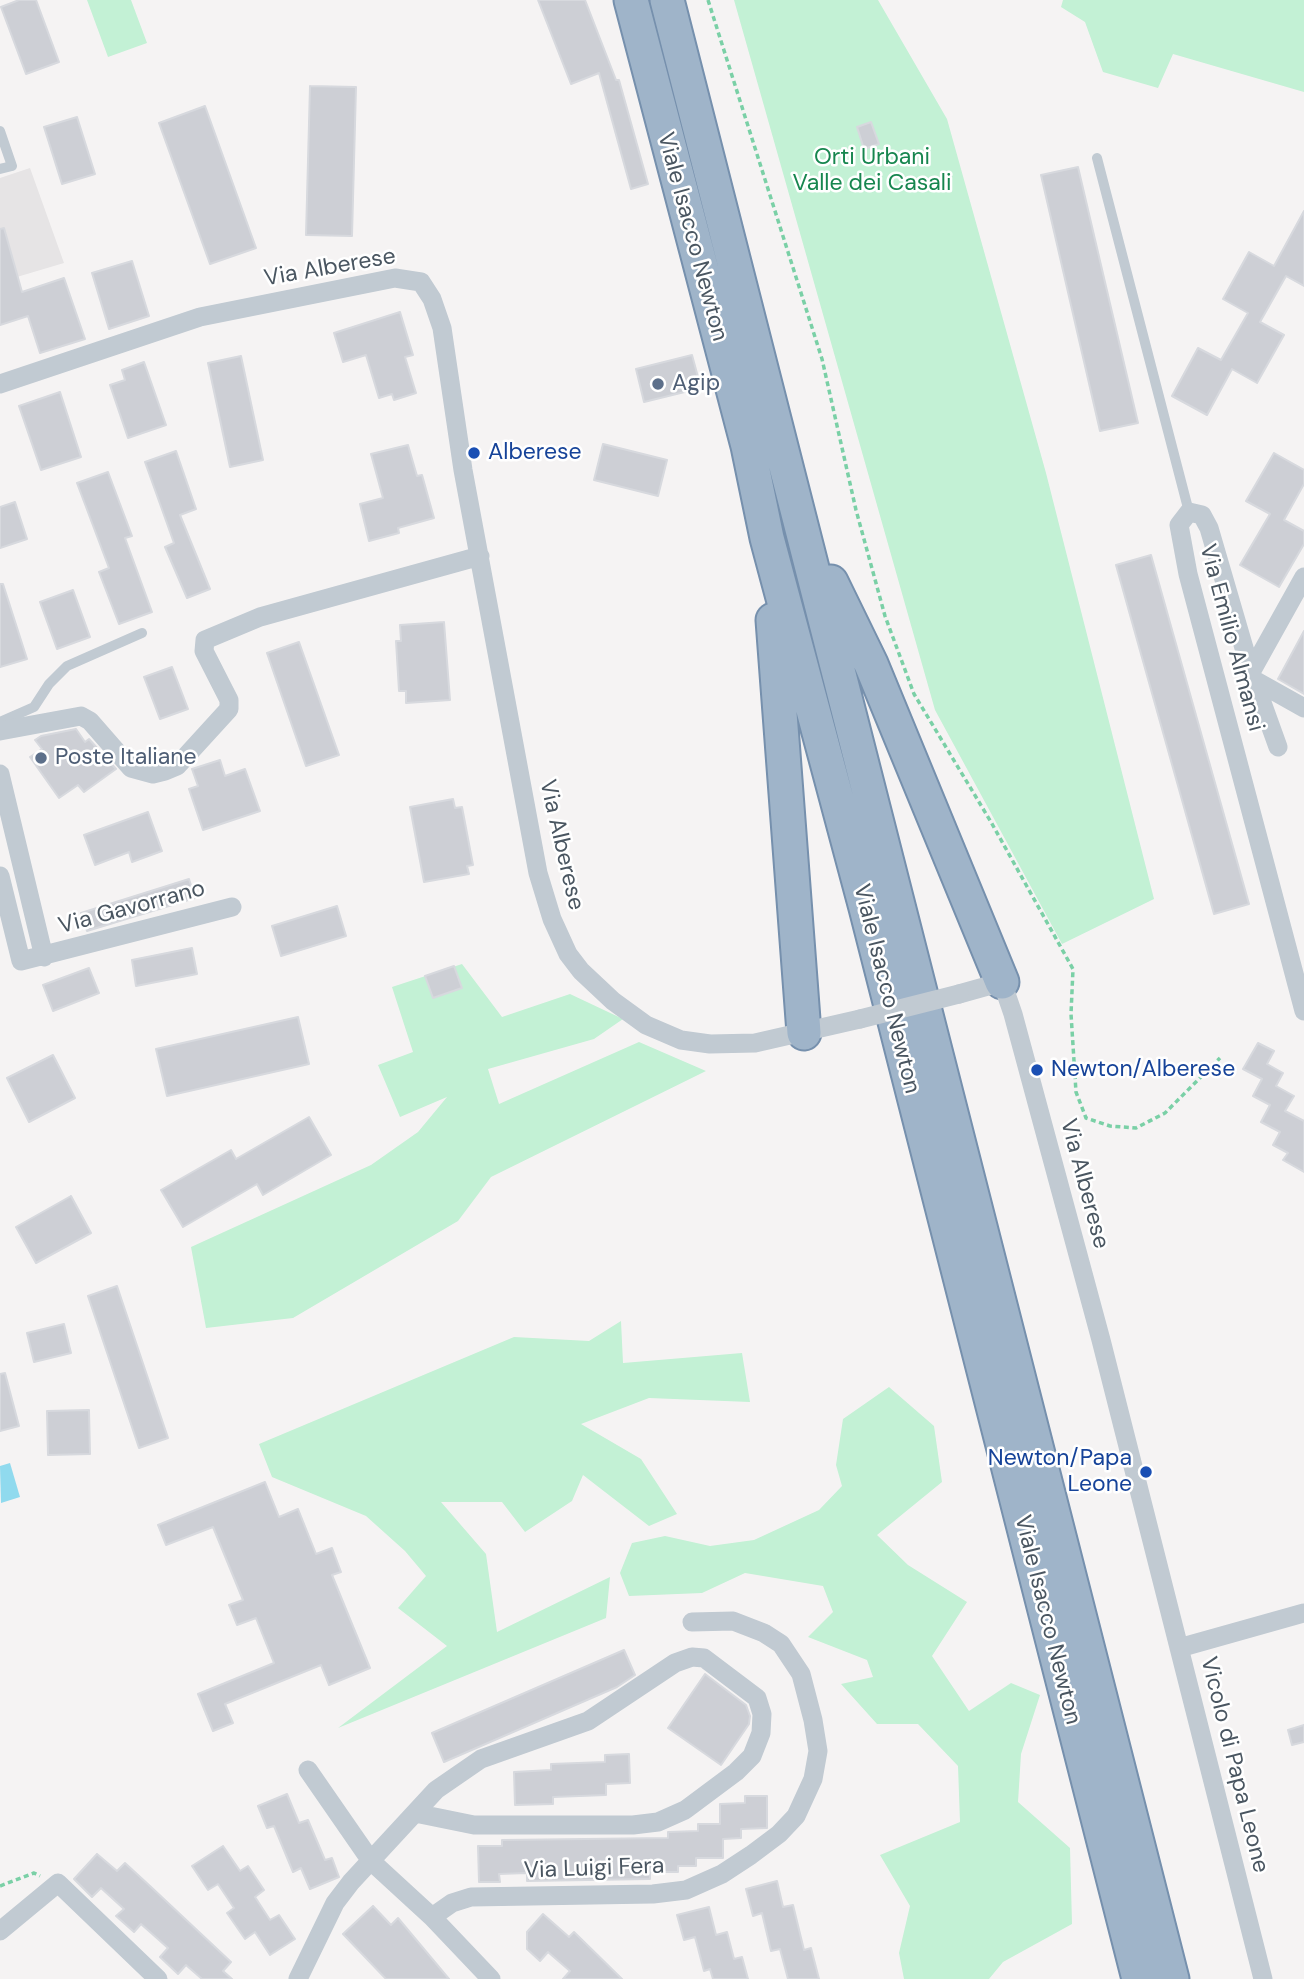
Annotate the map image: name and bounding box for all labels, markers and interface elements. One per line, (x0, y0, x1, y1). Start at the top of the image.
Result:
street label: Viale Isacco Newton (651, 130, 733, 344)
park label: Orti Urbani Valle dei Casali (793, 144, 951, 198)
street label: Via Alberese (262, 243, 398, 293)
place label: Agip (672, 370, 720, 398)
marker: Agip (650, 376, 666, 392)
place label: Alberese (488, 439, 582, 467)
marker: Alberese (466, 445, 482, 461)
street label: Via Emilio Almansi (1193, 541, 1269, 735)
place label: Poste Italiane (55, 744, 197, 772)
marker: Poste Italiane (33, 750, 49, 766)
street label: Via Alberese (533, 777, 589, 913)
street label: Via Gavorrano (56, 875, 208, 941)
street label: Viale Isacco Newton (847, 881, 925, 1097)
place label: Newton/Alberese (1051, 1056, 1235, 1084)
marker: Newton/Alberese (1029, 1062, 1045, 1078)
street label: Via Alberese (1053, 1116, 1115, 1252)
place label: Newton/Papa Leone (988, 1445, 1132, 1499)
marker: Newton/Papa Leone (1138, 1464, 1154, 1480)
street label: Viale Isacco Newton (1008, 1512, 1086, 1728)
street label: Vicolo di Papa Leone (1194, 1654, 1274, 1876)
street label: Via Luigi Fera (523, 1853, 665, 1885)

